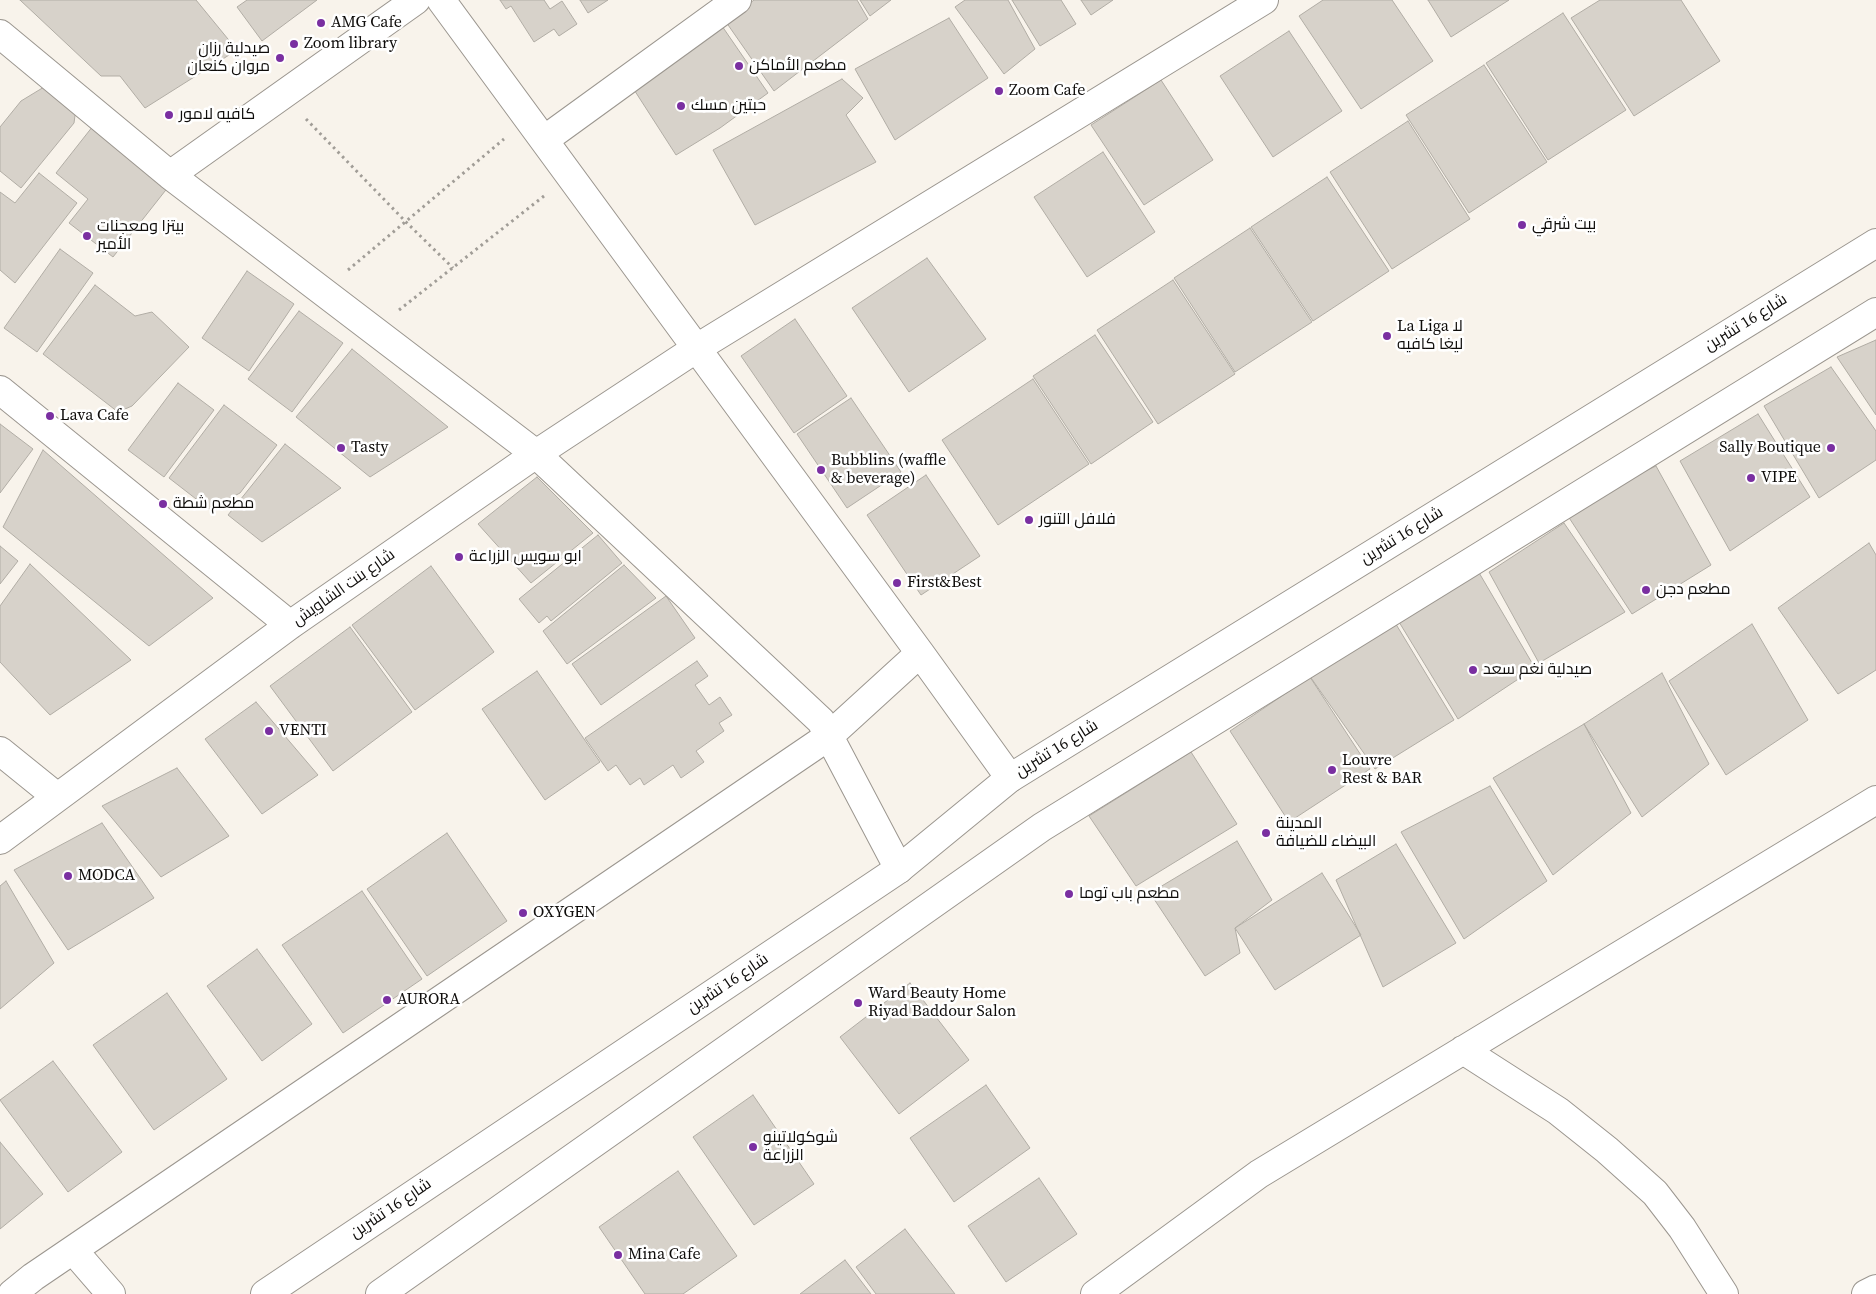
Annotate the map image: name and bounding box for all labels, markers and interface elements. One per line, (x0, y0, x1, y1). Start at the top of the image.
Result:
place label: AMG Cafe (331, 13, 402, 33)
marker: AMG Cafe (315, 17, 327, 29)
place label: Zoom library (304, 34, 397, 54)
marker: Zoom library (288, 38, 300, 50)
place label: صيدلية رزان مروان كنعان (187, 39, 270, 77)
marker: صيدلية رزان مروان كنعان (274, 52, 286, 64)
place label: مطعم الأماكن (749, 56, 846, 76)
marker: مطعم الأماكن (733, 60, 745, 72)
place label: Zoom Cafe (1009, 81, 1085, 101)
marker: Zoom Cafe (993, 85, 1005, 97)
place label: حبتين مسك (691, 96, 766, 116)
marker: حبتين مسك (675, 100, 687, 112)
place label: كافيه لامور (179, 105, 255, 125)
marker: كافيه لامور (163, 109, 175, 121)
place label: بيت شرقي (1532, 215, 1596, 235)
place label: بيتزا ومعجنات الأمير (97, 217, 184, 255)
marker: بيت شرقي (1516, 219, 1528, 231)
marker: بيتزا ومعجنات الأمير (81, 230, 93, 242)
street label: شارع 16 تشرين (1701, 290, 1791, 356)
place label: La Liga لا ليغا كافيه (1397, 317, 1463, 355)
marker: La Liga لا ليغا كافيه (1381, 330, 1393, 342)
place label: Lava Cafe (60, 406, 129, 426)
marker: Lava Cafe (44, 410, 56, 422)
place label: Tasty (351, 438, 388, 458)
place label: Sally Boutique (1719, 438, 1821, 458)
marker: Tasty (335, 442, 347, 454)
marker: Sally Boutique (1825, 442, 1837, 454)
place label: Bubblins (waffle & beverage) (831, 451, 946, 489)
marker: Bubblins (waffle & beverage) (815, 464, 827, 476)
place label: VIPE (1761, 468, 1797, 488)
marker: VIPE (1745, 472, 1757, 484)
place label: مطعم شطة (173, 494, 254, 514)
marker: مطعم شطة (157, 498, 169, 510)
street label: شارع 16 تشرين (1357, 503, 1447, 569)
place label: فلافل التنور (1039, 510, 1116, 530)
marker: فلافل التنور (1023, 514, 1035, 526)
street label: شارع بنت الشاويش (289, 546, 399, 630)
place label: ابو سويس الزراعة (469, 547, 582, 567)
marker: ابو سويس الزراعة (453, 551, 465, 563)
place label: First&Best (907, 573, 981, 593)
marker: First&Best (891, 577, 903, 589)
place label: مطعم دجن (1656, 580, 1730, 600)
marker: مطعم دجن (1640, 584, 1652, 596)
place label: صيدلية نغم سعد (1483, 660, 1592, 680)
marker: صيدلية نغم سعد (1467, 664, 1479, 676)
street label: شارع 16 تشرين (1012, 716, 1102, 782)
place label: VENTI (279, 721, 327, 741)
marker: VENTI (263, 725, 275, 737)
place label: Louvre Rest & BAR (1342, 751, 1422, 789)
marker: Louvre Rest & BAR (1326, 764, 1338, 776)
place label: المدينة البيضاء للضيافة (1276, 814, 1376, 852)
marker: المدينة البيضاء للضيافة (1260, 827, 1272, 839)
place label: MODCA (78, 866, 135, 886)
marker: MODCA (62, 870, 74, 882)
place label: مطعم باب توما (1079, 884, 1180, 904)
marker: مطعم باب توما (1063, 888, 1075, 900)
place label: OXYGEN (533, 903, 596, 923)
marker: OXYGEN (517, 907, 529, 919)
street label: شارع 16 تشرين (684, 950, 772, 1018)
place label: Ward Beauty Home Riyad Baddour Salon (868, 984, 1016, 1022)
place label: AURORA (397, 990, 460, 1010)
marker: AURORA (381, 994, 393, 1006)
marker: Ward Beauty Home Riyad Baddour Salon (852, 997, 864, 1009)
place label: شوكولاتينو الزراعة (763, 1128, 838, 1166)
marker: شوكولاتينو الزراعة (747, 1141, 759, 1153)
street label: شارع 16 تشرين (347, 1175, 435, 1243)
place label: Mina Cafe (628, 1245, 701, 1265)
marker: Mina Cafe (612, 1249, 624, 1261)

